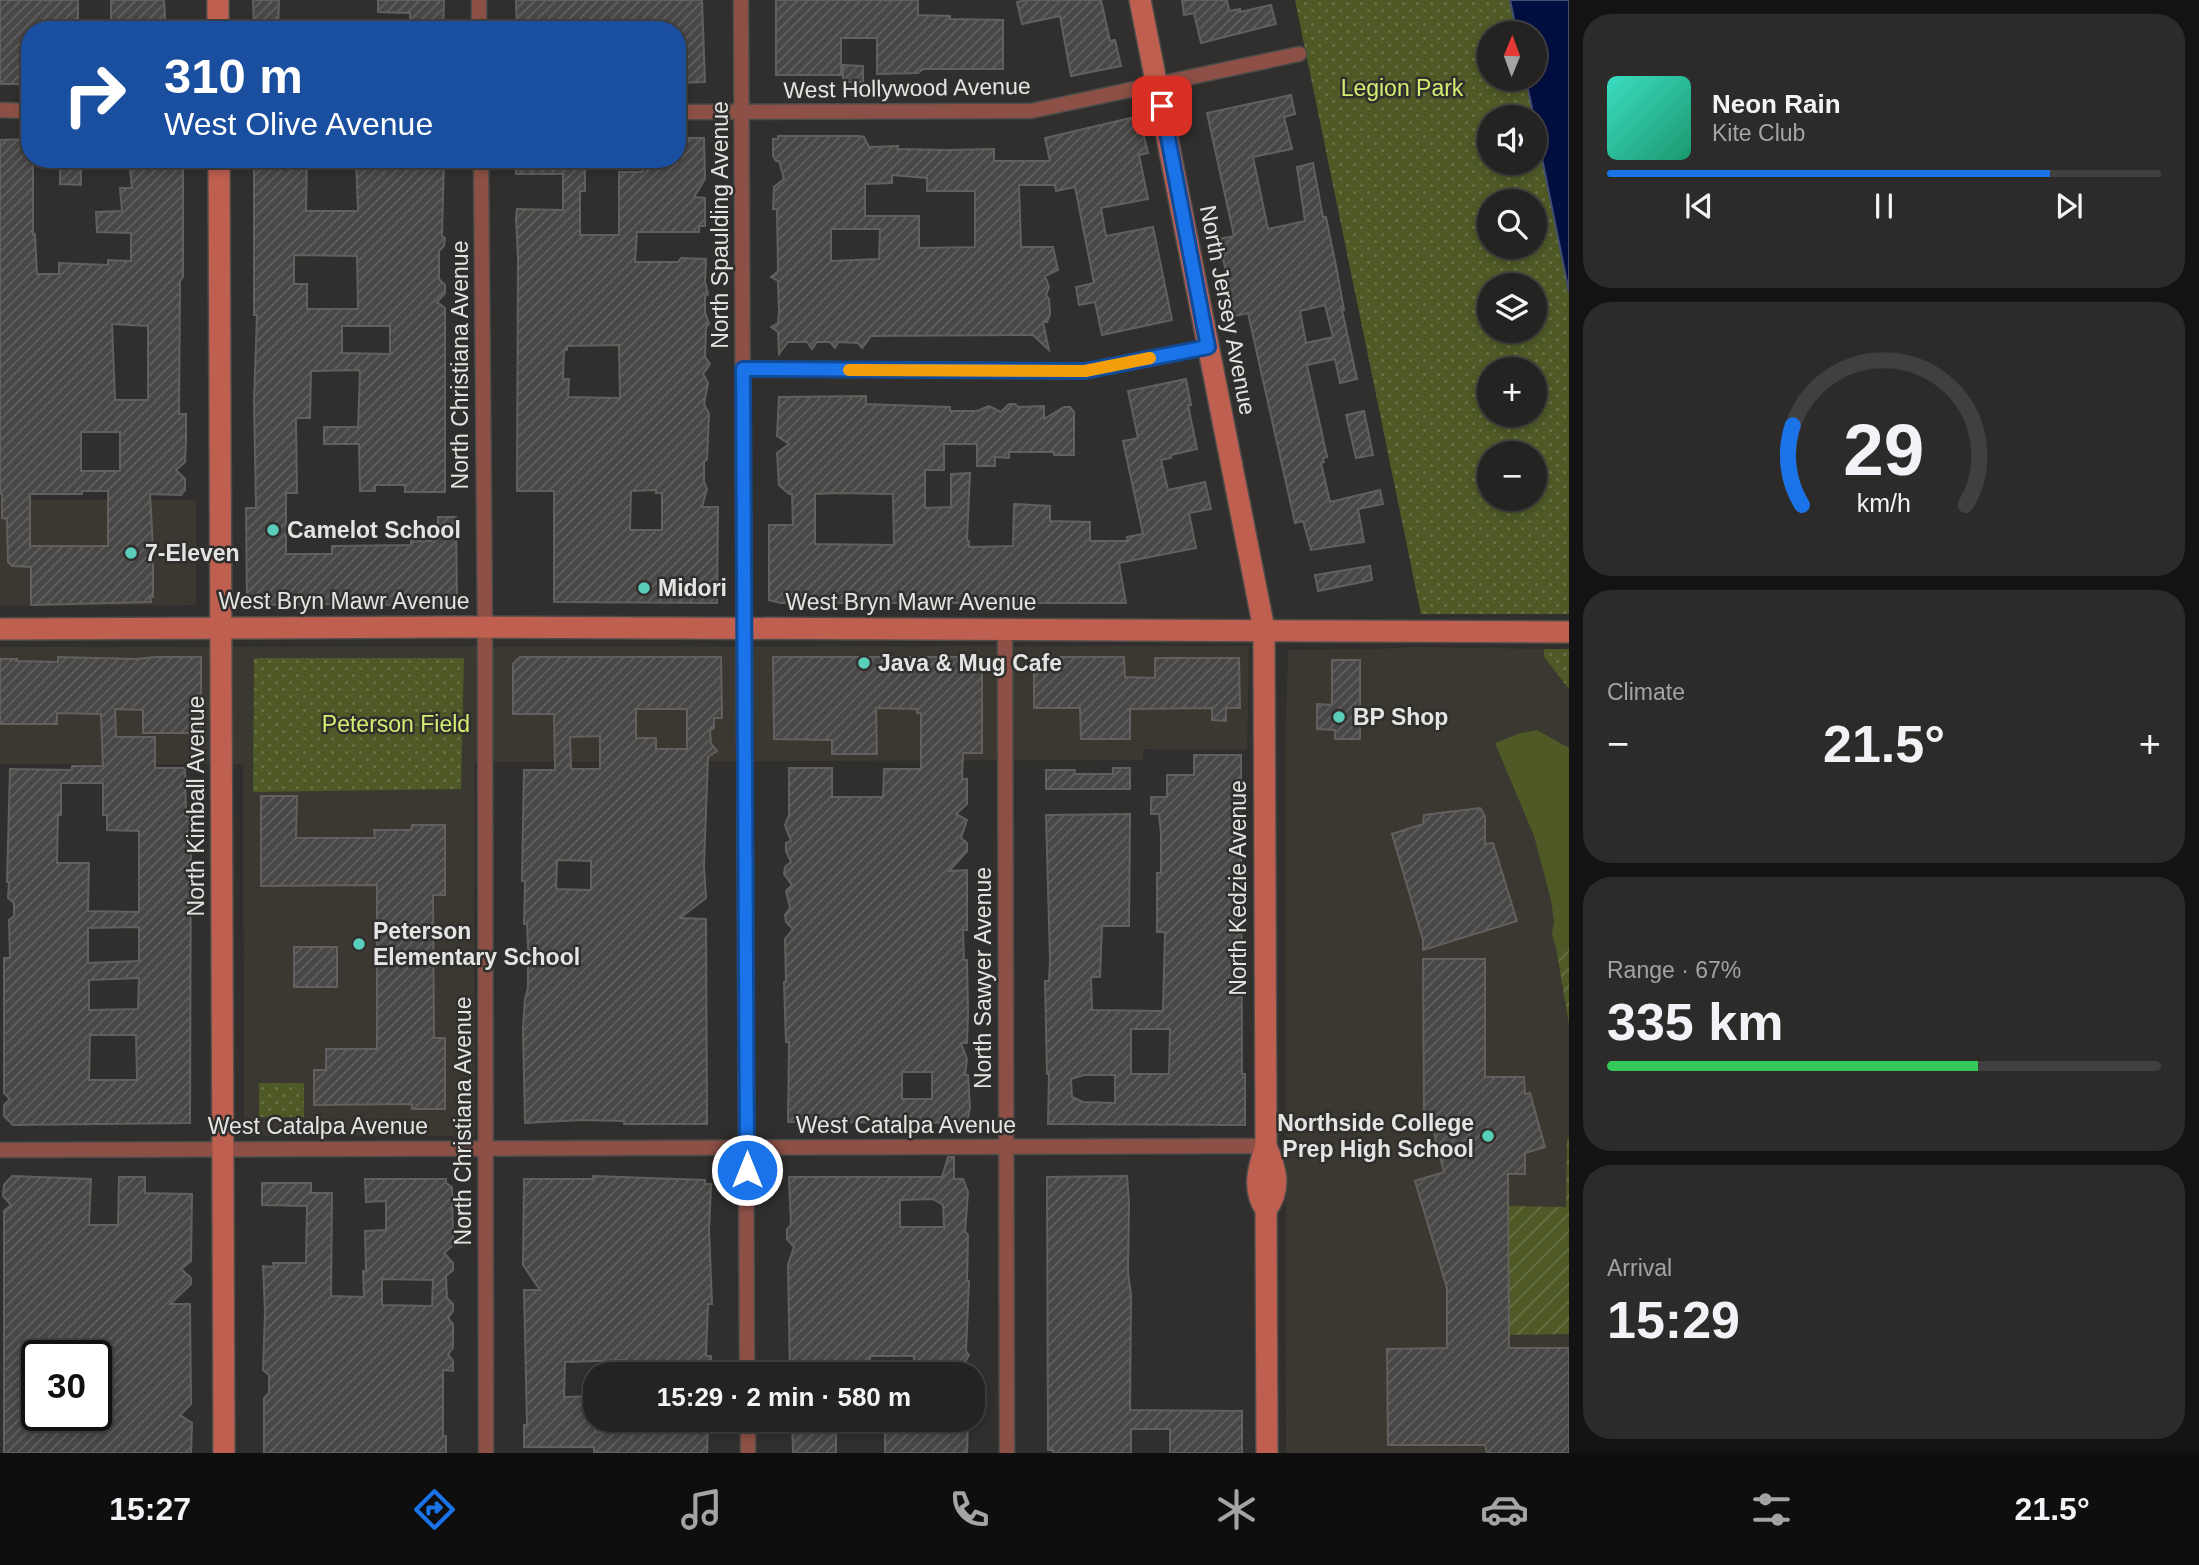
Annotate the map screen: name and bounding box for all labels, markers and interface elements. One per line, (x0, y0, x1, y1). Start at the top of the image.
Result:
north arrow (1477, 21, 1547, 91)
map controls (1477, 21, 1547, 511)
icon: right (49, 49, 140, 140)
text: 310 m (164, 49, 303, 103)
street label: West Hollywood Avenue (783, 73, 1031, 103)
park label: Legion Park (1341, 75, 1464, 101)
pin (1132, 76, 1192, 136)
icon: arrive (1143, 87, 1181, 125)
text: Neon Rain (1712, 89, 1841, 119)
street label: North Spaulding Avenue (707, 101, 733, 349)
button: sound (1477, 105, 1547, 175)
text: West Olive Avenue (164, 106, 433, 142)
text: Kite Club (1712, 120, 1805, 146)
icon: previous (1680, 187, 1718, 225)
icon: pause (1865, 187, 1903, 225)
icon: next (2050, 187, 2088, 225)
button: search (1477, 189, 1547, 259)
street label: North Jersey Avenue (1195, 203, 1261, 417)
street label: North Christiana Avenue (447, 241, 473, 489)
button: layers (1477, 273, 1547, 343)
button: + (1477, 357, 1547, 427)
text: 29 (1844, 409, 1924, 490)
button: − (1477, 441, 1547, 511)
text: km/h (1857, 488, 1911, 516)
place label: Camelot School (287, 517, 461, 543)
marker: Camelot School (265, 522, 281, 538)
place label: 7-Eleven (145, 540, 240, 566)
marker: 7-Eleven (123, 545, 139, 561)
place label: Midori (658, 575, 727, 601)
marker: Midori (636, 580, 652, 596)
street label: West Bryn Mawr Avenue (219, 588, 469, 614)
street label: West Bryn Mawr Avenue (786, 589, 1036, 615)
place label: Java & Mug Cafe (878, 650, 1062, 676)
marker: Java & Mug Cafe (856, 655, 872, 671)
text: Climate (1607, 679, 1685, 705)
street label: North Kimball Avenue (183, 696, 209, 916)
place label: BP Shop (1353, 704, 1448, 730)
marker: BP Shop (1331, 709, 1347, 725)
park label: Peterson Field (322, 711, 470, 737)
text: 21.5° (1823, 715, 1945, 773)
text: − (1607, 723, 1629, 765)
text: + (2139, 723, 2161, 765)
street label: North Kedzie Avenue (1225, 780, 1251, 996)
street label: North Sawyer Avenue (970, 867, 996, 1089)
place label: Peterson Elementary School (373, 918, 580, 970)
marker: Peterson Elementary School (351, 936, 367, 952)
text: Range · 67% (1607, 957, 1741, 983)
text: 335 km (1607, 993, 1783, 1051)
street label: North Christiana Avenue (450, 997, 476, 1245)
place label: Northside College Prep High School (1277, 1110, 1474, 1162)
street label: West Catalpa Avenue (796, 1112, 1016, 1138)
street label: West Catalpa Avenue (208, 1113, 428, 1139)
marker: Northside College Prep High School (1480, 1128, 1496, 1144)
position arrow (710, 1133, 784, 1207)
text: Arrival (1607, 1255, 1672, 1281)
text: 15:29 (1607, 1291, 1740, 1349)
speed limit sign: 30 (21, 1340, 112, 1431)
text: 15:29 · 2 min · 580 m (657, 1382, 911, 1412)
icon: directions (410, 1485, 459, 1534)
icon: music (677, 1485, 726, 1534)
icon: phone (945, 1485, 994, 1534)
icon: climate (1212, 1485, 1261, 1534)
icon: car (1480, 1485, 1529, 1534)
icon: filters (1747, 1485, 1796, 1534)
text: 15:27 (109, 1491, 191, 1527)
text: 21.5° (2015, 1491, 2090, 1527)

